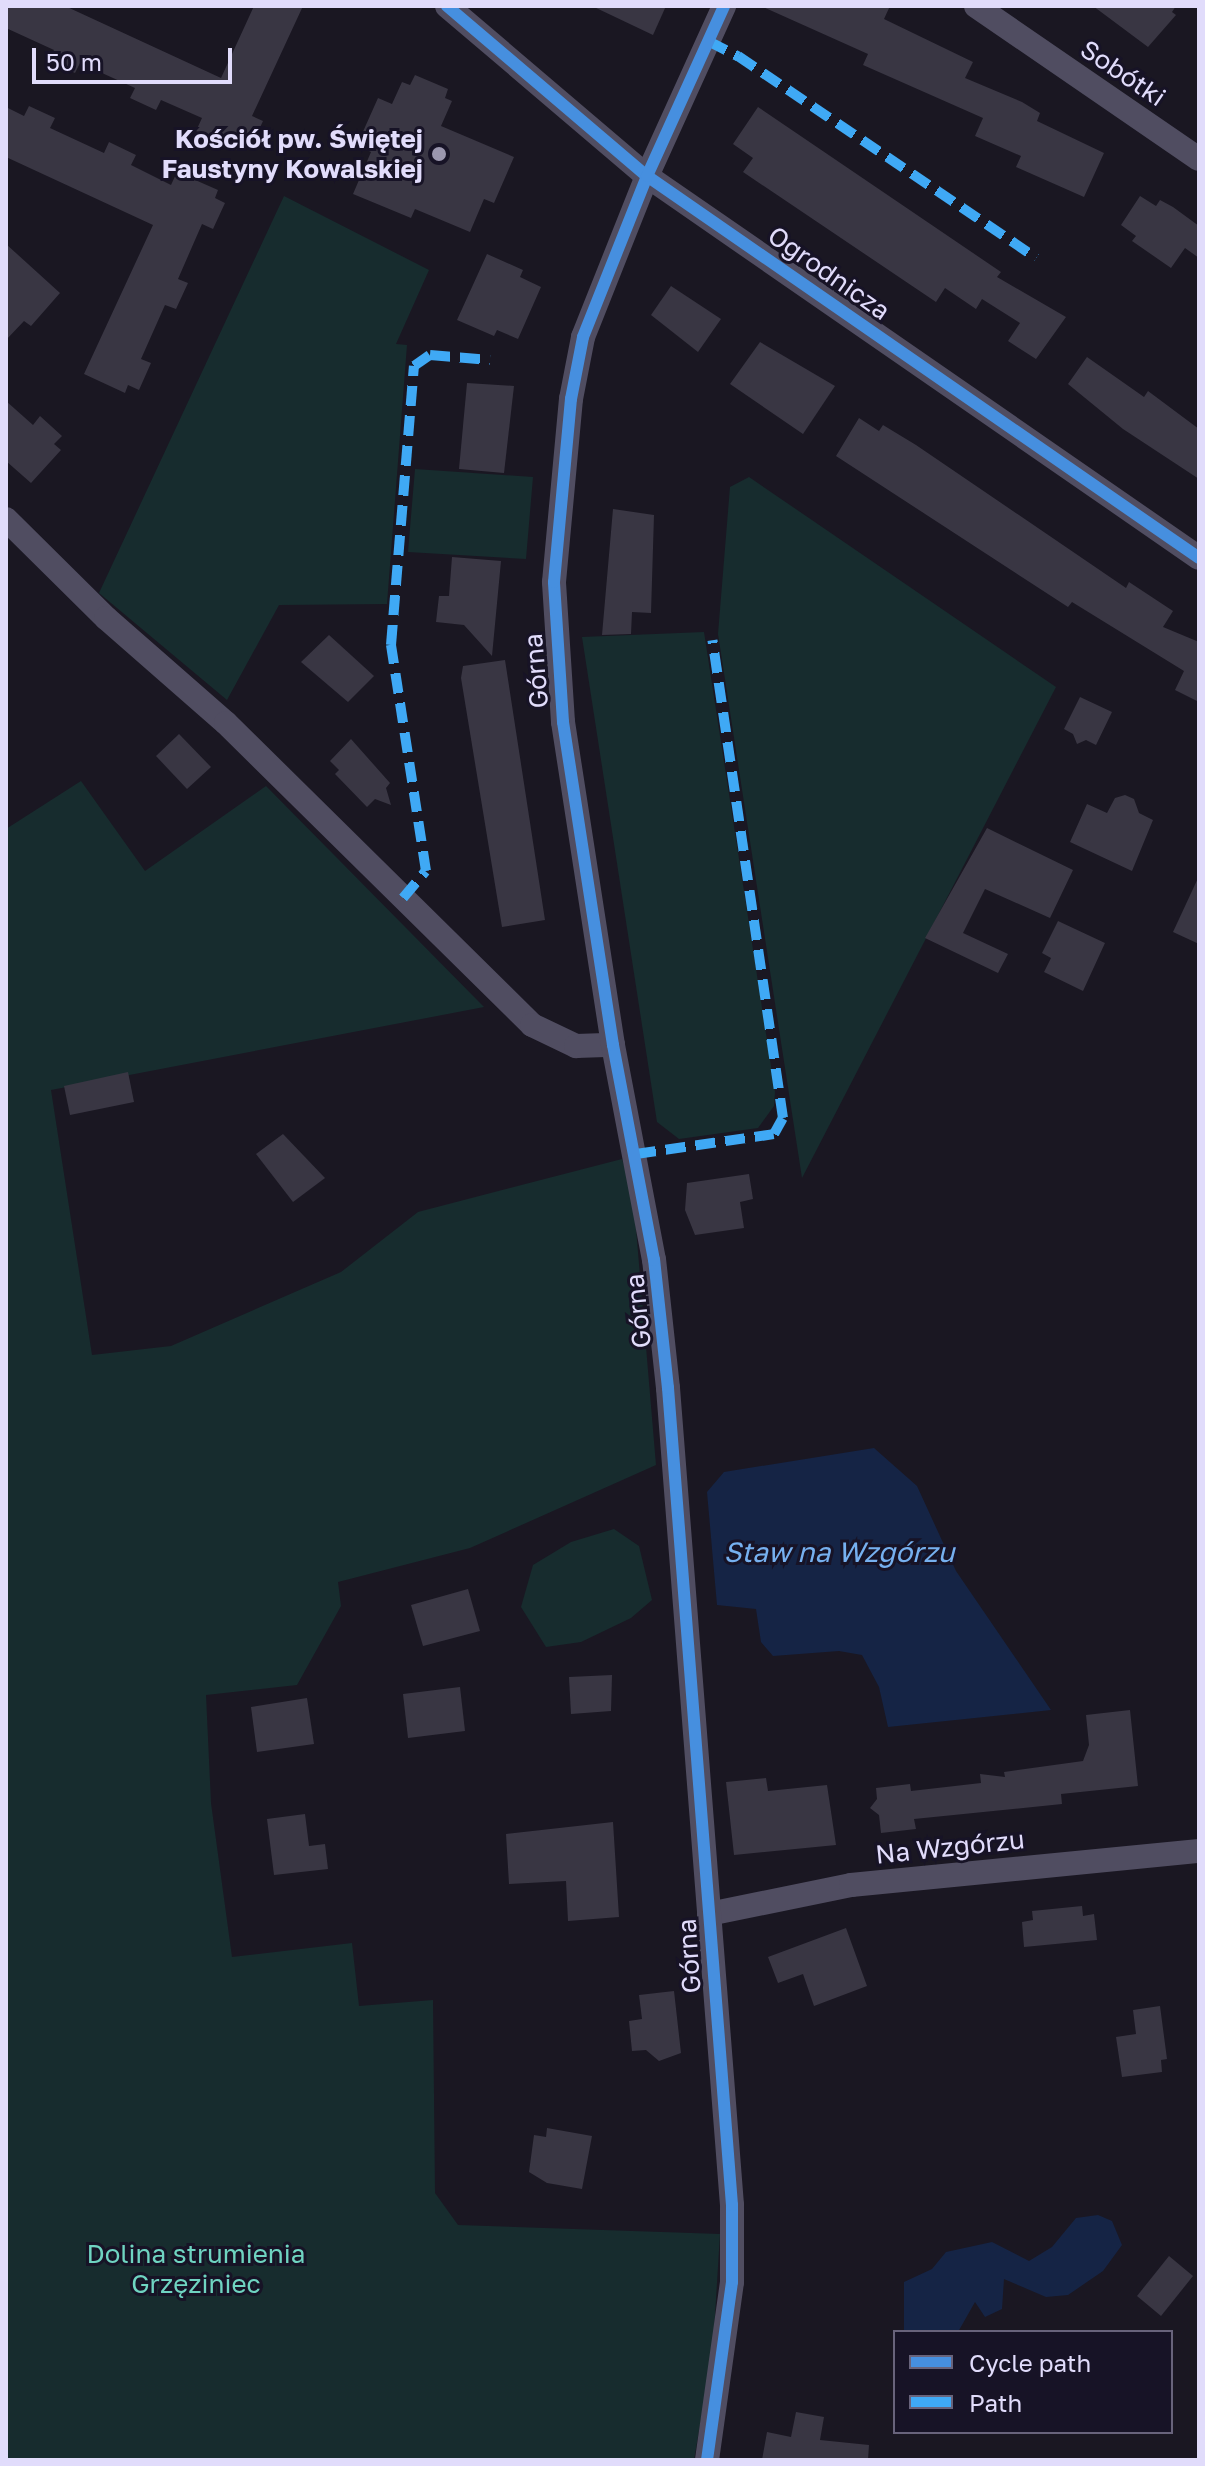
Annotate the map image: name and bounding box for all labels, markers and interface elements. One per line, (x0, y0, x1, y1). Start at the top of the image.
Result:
scale bar (36, 32, 236, 82)
street label: Sobótki (1075, 33, 1171, 113)
text: 50 m (46, 47, 102, 76)
place label: Kościół pw. Świętej Faustyny Kowalskiej (162, 123, 423, 184)
marker: Kościół pw. Świętej Faustyny Kowalskiej (430, 145, 448, 163)
street label: Ogrodnicza (762, 220, 896, 326)
street label: Górna (517, 632, 555, 710)
street label: Górna (619, 1272, 657, 1350)
water label: Staw na Wzgórzu (724, 1535, 954, 1569)
street label: Na Wzgórzu (874, 1824, 1026, 1870)
street label: Górna (671, 1918, 707, 1994)
park label: Dolina strumienia Grzęziniec (86, 2238, 306, 2300)
legend (893, 2330, 1173, 2434)
text: Cycle path (969, 2348, 1091, 2377)
text: Path (969, 2388, 1022, 2417)

